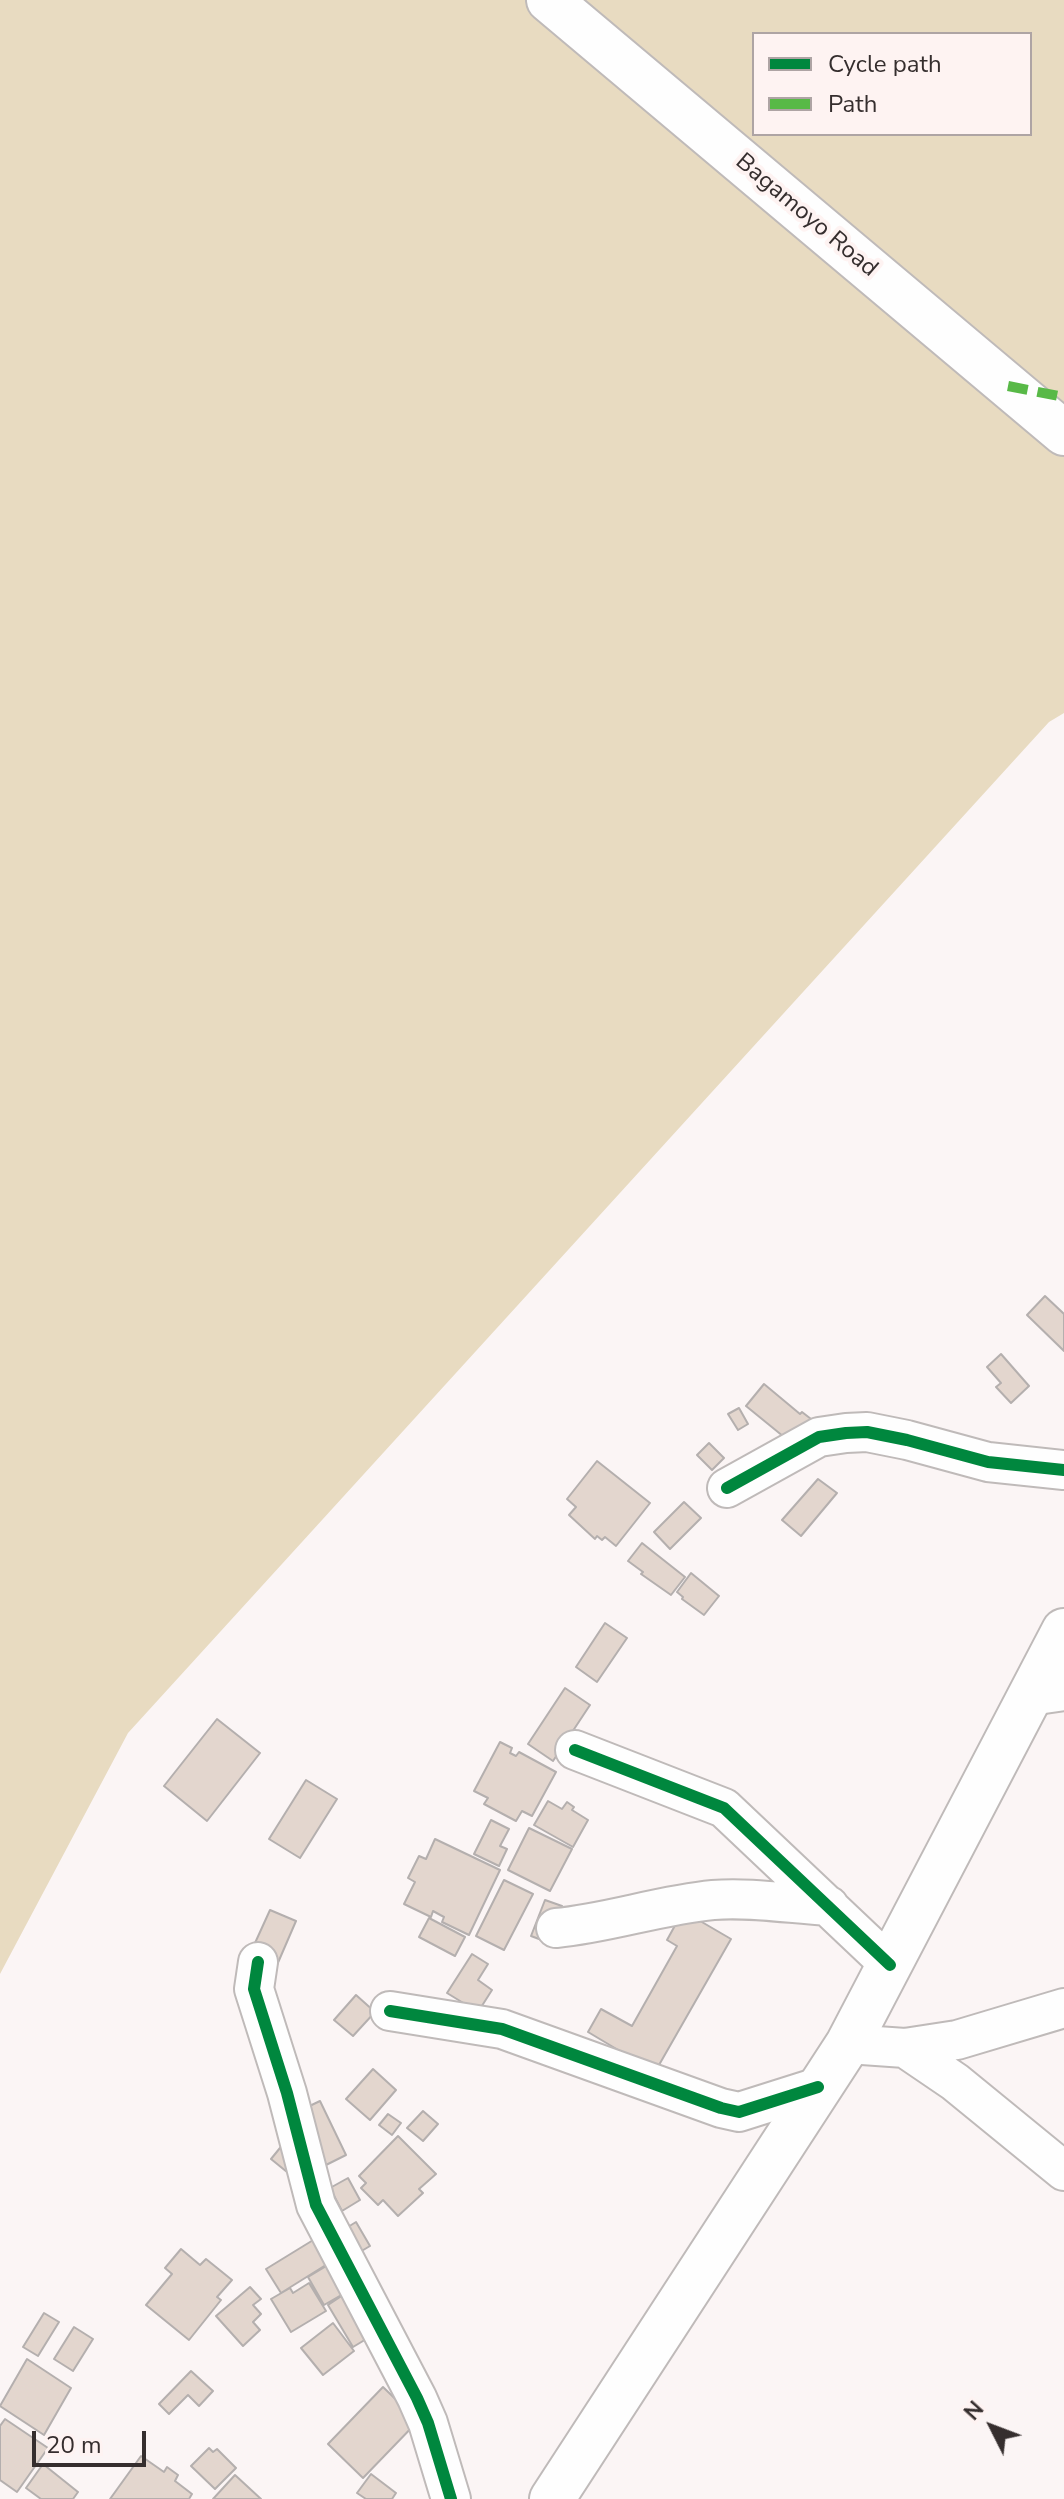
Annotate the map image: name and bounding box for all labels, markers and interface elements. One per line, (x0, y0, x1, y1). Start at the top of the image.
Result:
legend (752, 32, 1032, 136)
text: Cycle path (828, 48, 942, 80)
text: Path (828, 88, 877, 120)
street label: Bagamoyo Road (729, 148, 883, 284)
north arrow (952, 2387, 1032, 2467)
text: N (958, 2395, 991, 2427)
scale bar (36, 2415, 150, 2465)
text: 20 m (46, 2429, 102, 2461)

